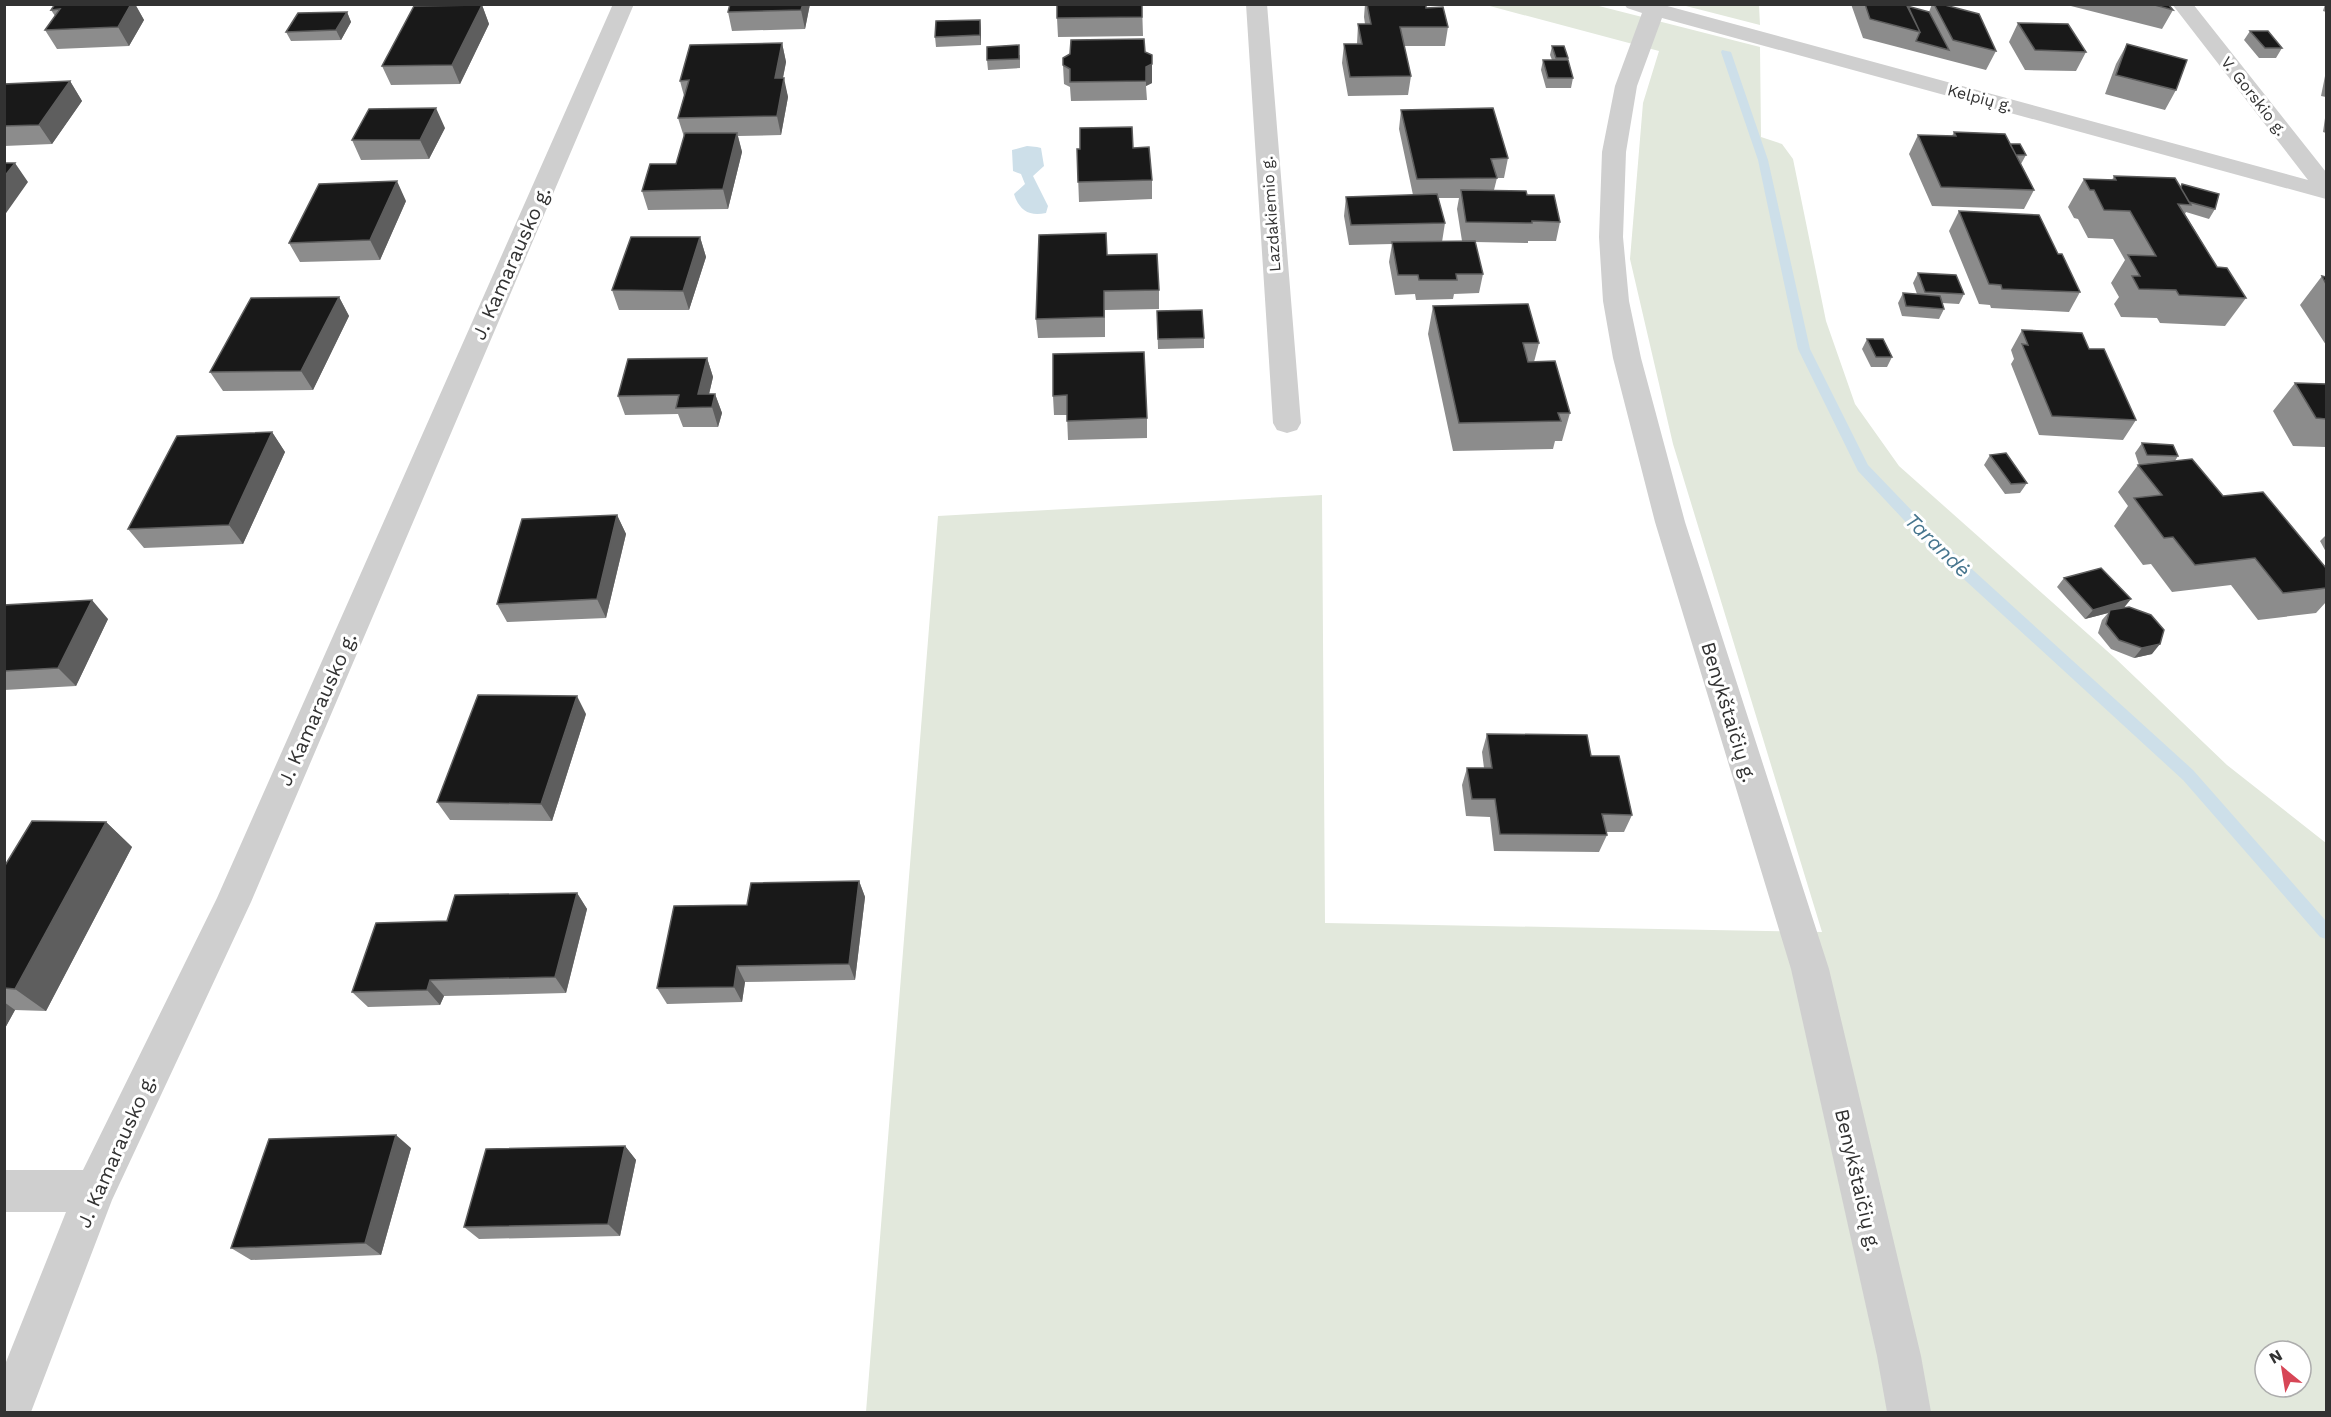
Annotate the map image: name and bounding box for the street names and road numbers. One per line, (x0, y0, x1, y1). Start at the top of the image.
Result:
street label: V. Gorskio g. (2217, 53, 2291, 139)
street label: Kelpių g. (1945, 80, 2015, 116)
street label: Lazdakiemio g. (1257, 155, 1285, 273)
street label: J. Kamarausko g. (466, 183, 556, 343)
street label: J. Kamarausko g. (272, 629, 362, 789)
street label: Benykštaičių g. (1696, 639, 1762, 785)
street label: J. Kamarausko g. (71, 1071, 161, 1231)
street label: Benykštaičių g. (1830, 1106, 1886, 1254)

